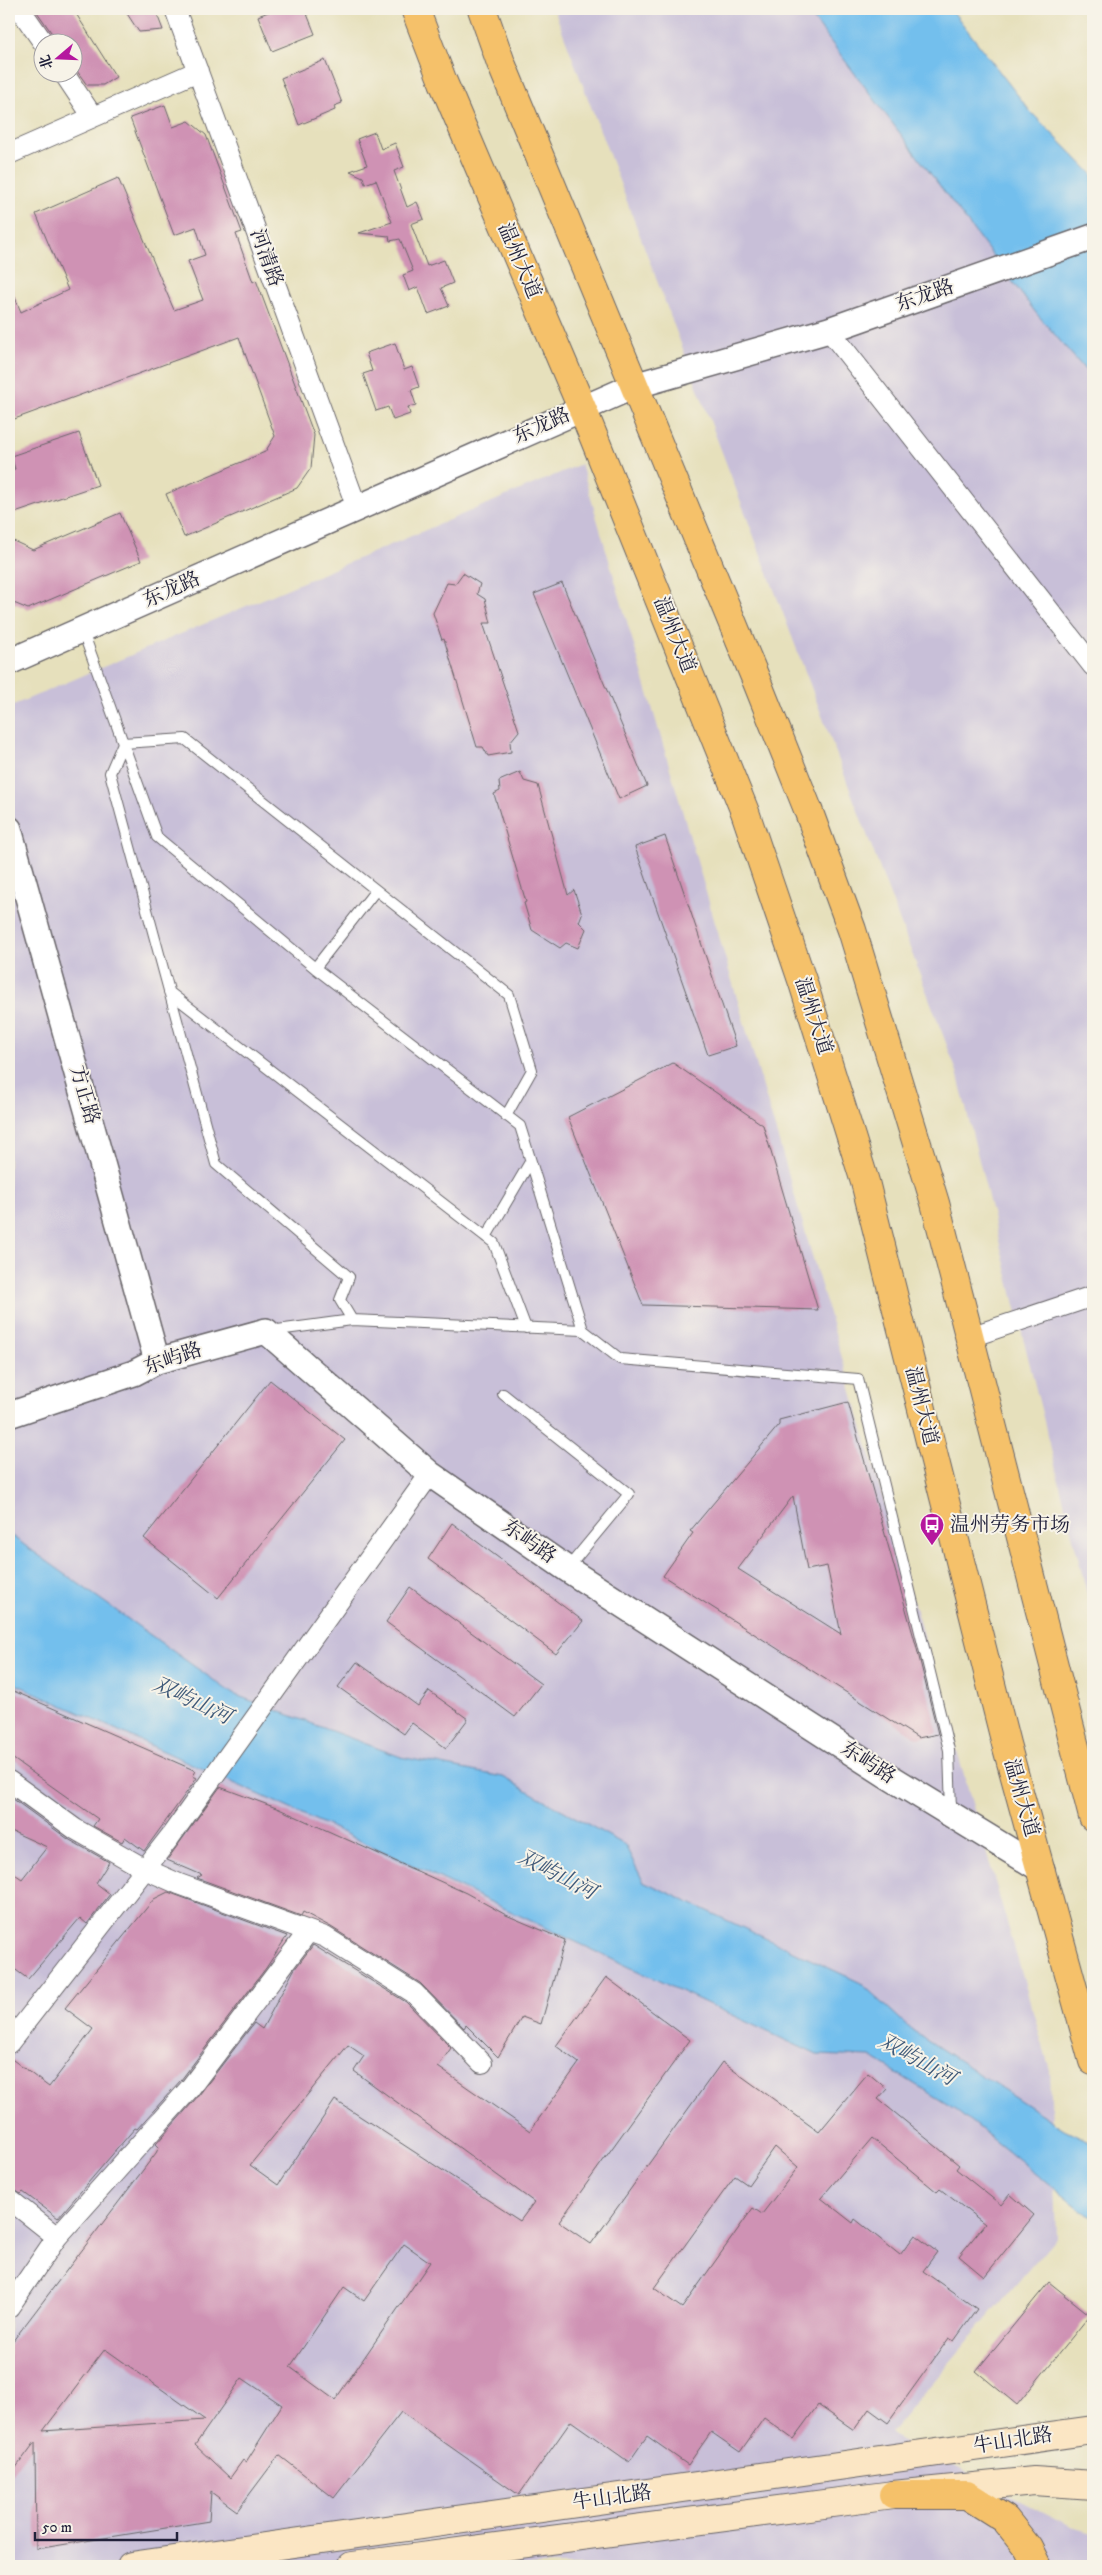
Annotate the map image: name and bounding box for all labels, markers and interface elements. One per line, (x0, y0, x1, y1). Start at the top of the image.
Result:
north arrow (32, 32, 82, 82)
text: 北 (36, 52, 57, 71)
street label: 温州大道 (492, 219, 546, 303)
street label: 河清路 (244, 226, 288, 290)
street label: 东龙路 (893, 274, 957, 318)
street label: 东龙路 (510, 402, 574, 450)
street label: 东龙路 (140, 566, 204, 614)
street label: 温州大道 (647, 593, 701, 677)
street label: 温州大道 (789, 974, 837, 1058)
street label: 方正路 (64, 1063, 104, 1127)
street label: 东屿路 (141, 1337, 205, 1381)
street label: 温州大道 (899, 1364, 943, 1448)
bus stop icon: 温州劳务市场 (919, 1512, 945, 1546)
place label: 温州劳务市场 (950, 1513, 1070, 1538)
street label: 东屿路 (497, 1515, 561, 1569)
water label: 双屿山河 (148, 1671, 239, 1732)
street label: 东屿路 (836, 1736, 900, 1790)
street label: 温州大道 (998, 1756, 1044, 1840)
water label: 双屿山河 (514, 1844, 604, 1907)
water label: 双屿山河 (874, 2028, 964, 2094)
street label: 牛山北路 (972, 2422, 1054, 2460)
street label: 牛山北路 (571, 2480, 653, 2516)
scale bar (35, 2510, 178, 2542)
text: 50 m (42, 2518, 72, 2537)

